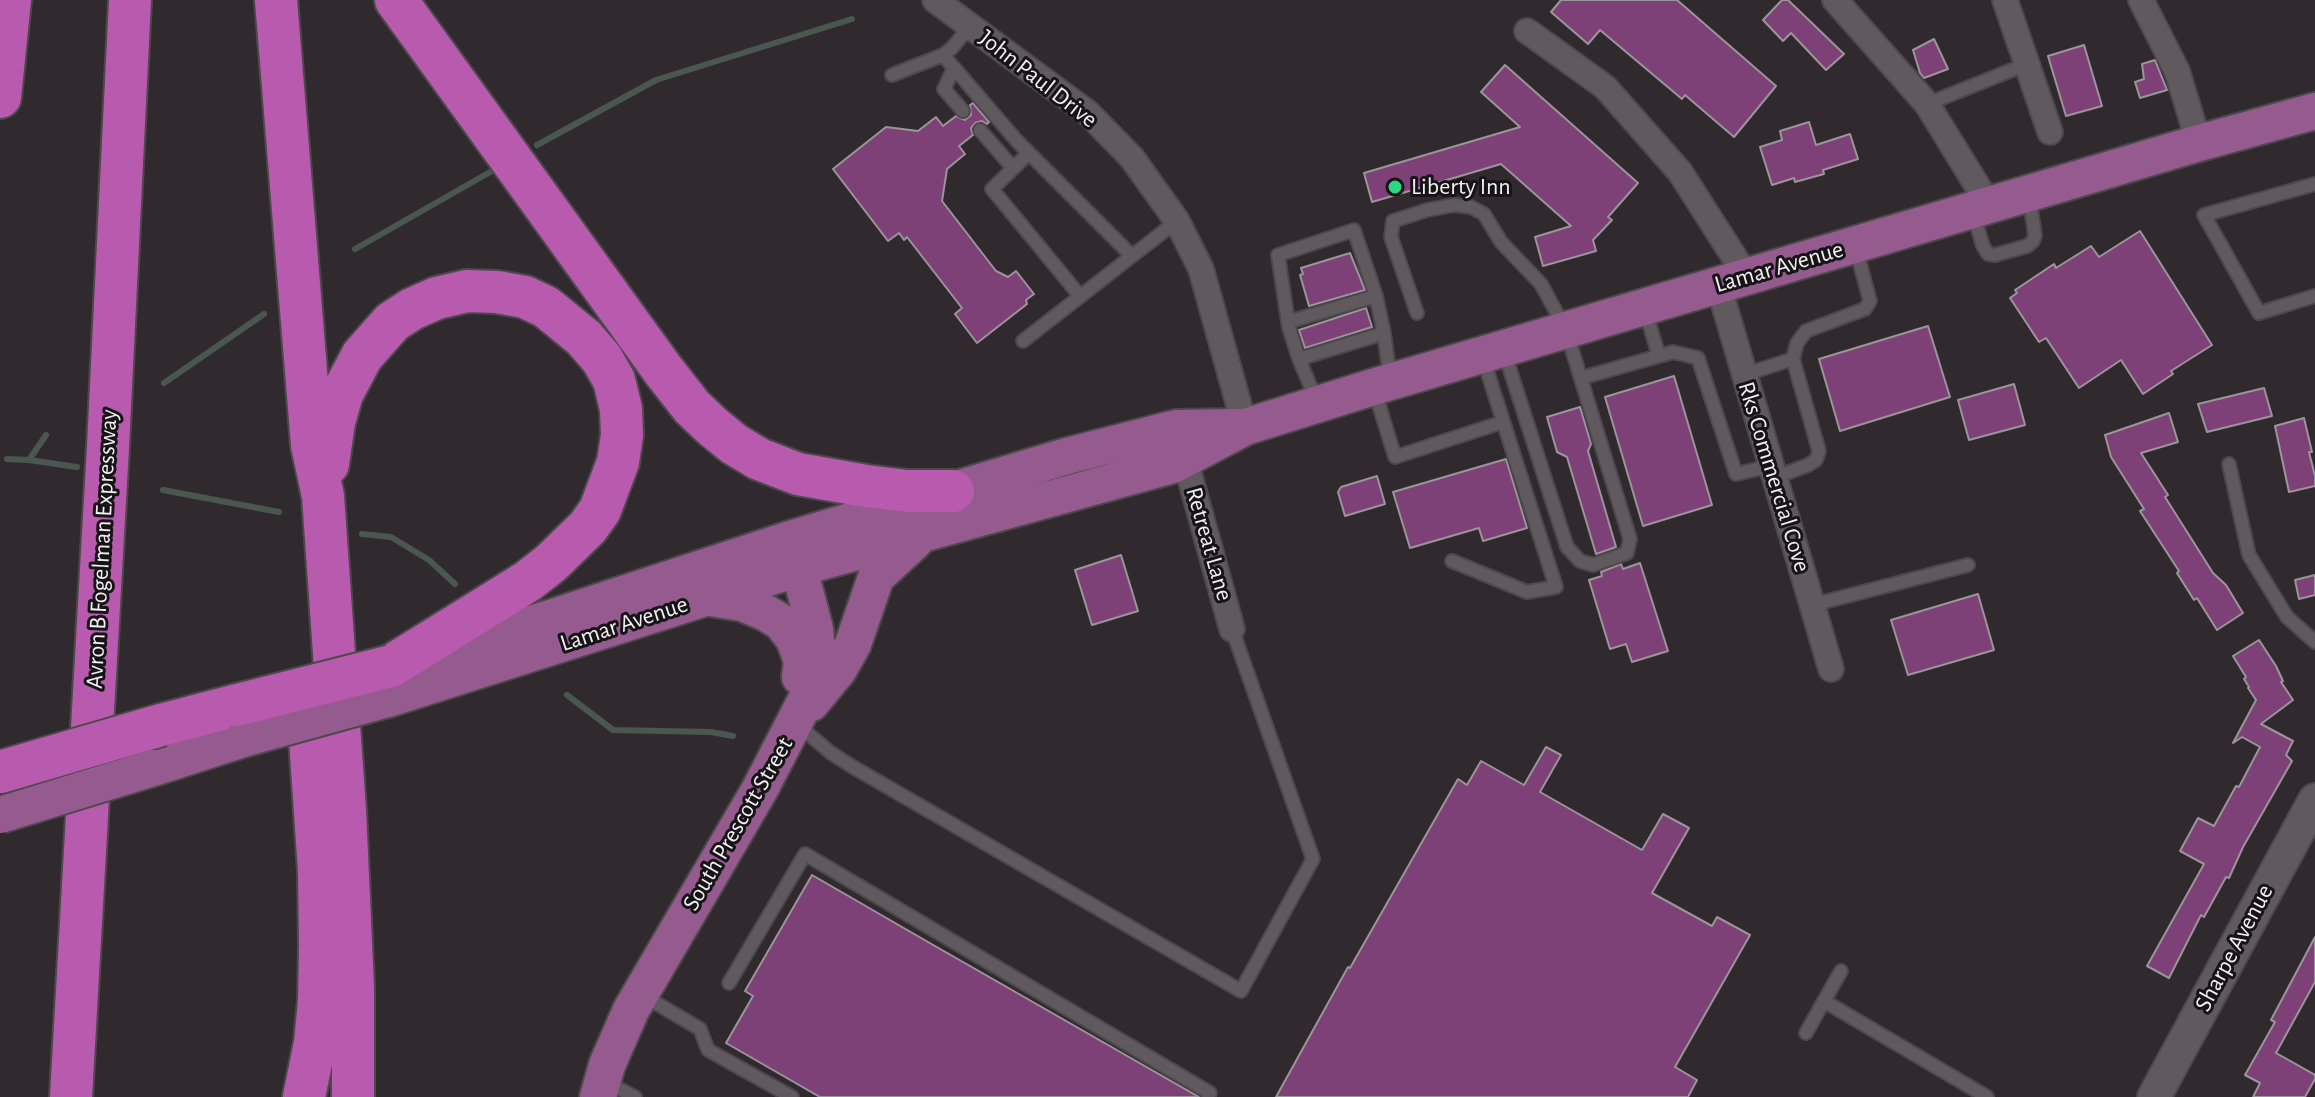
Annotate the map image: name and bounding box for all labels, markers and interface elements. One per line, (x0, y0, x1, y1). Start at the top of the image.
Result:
street label: John Paul Drive (973, 24, 1103, 134)
place label: Liberty Inn (1411, 173, 1511, 201)
marker: Liberty Inn (1386, 178, 1404, 196)
street label: Lamar Avenue (1711, 235, 1847, 299)
street label: Rks Commercial Cove (1731, 378, 1817, 576)
street label: Avron B Fogelman Expressway (80, 409, 124, 689)
street label: Retreat Lane (1179, 484, 1239, 604)
street label: Lamar Avenue (557, 590, 691, 658)
street label: South Prescott Street (677, 732, 799, 916)
street label: Sharpe Avenue (2189, 880, 2279, 1016)

